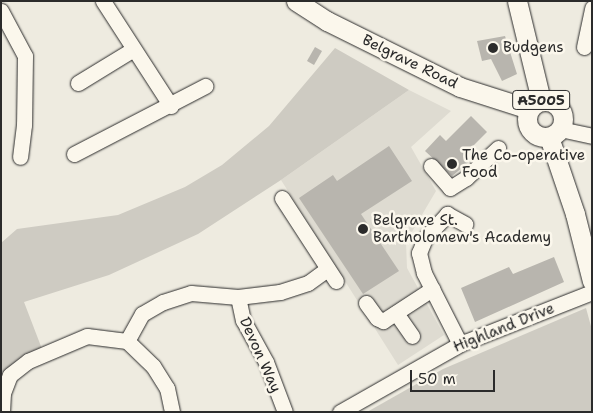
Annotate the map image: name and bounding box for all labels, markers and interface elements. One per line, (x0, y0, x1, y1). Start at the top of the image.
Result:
street label: Belgrave Road (359, 31, 461, 93)
place label: Budgens (503, 39, 564, 57)
marker: Budgens (487, 42, 499, 54)
road number: A5005 (511, 88, 571, 112)
place label: The Co-operative Food (462, 146, 585, 181)
marker: The Co-operative Food (446, 158, 458, 170)
place label: Belgrave St. Bartholomew's Academy (373, 211, 551, 246)
marker: Belgrave St. Bartholomew's Academy (357, 223, 369, 235)
street label: Highland Drive (451, 300, 557, 356)
street label: Devon Way (235, 314, 285, 396)
scale bar (413, 360, 498, 392)
text: 50 m (418, 369, 456, 389)

